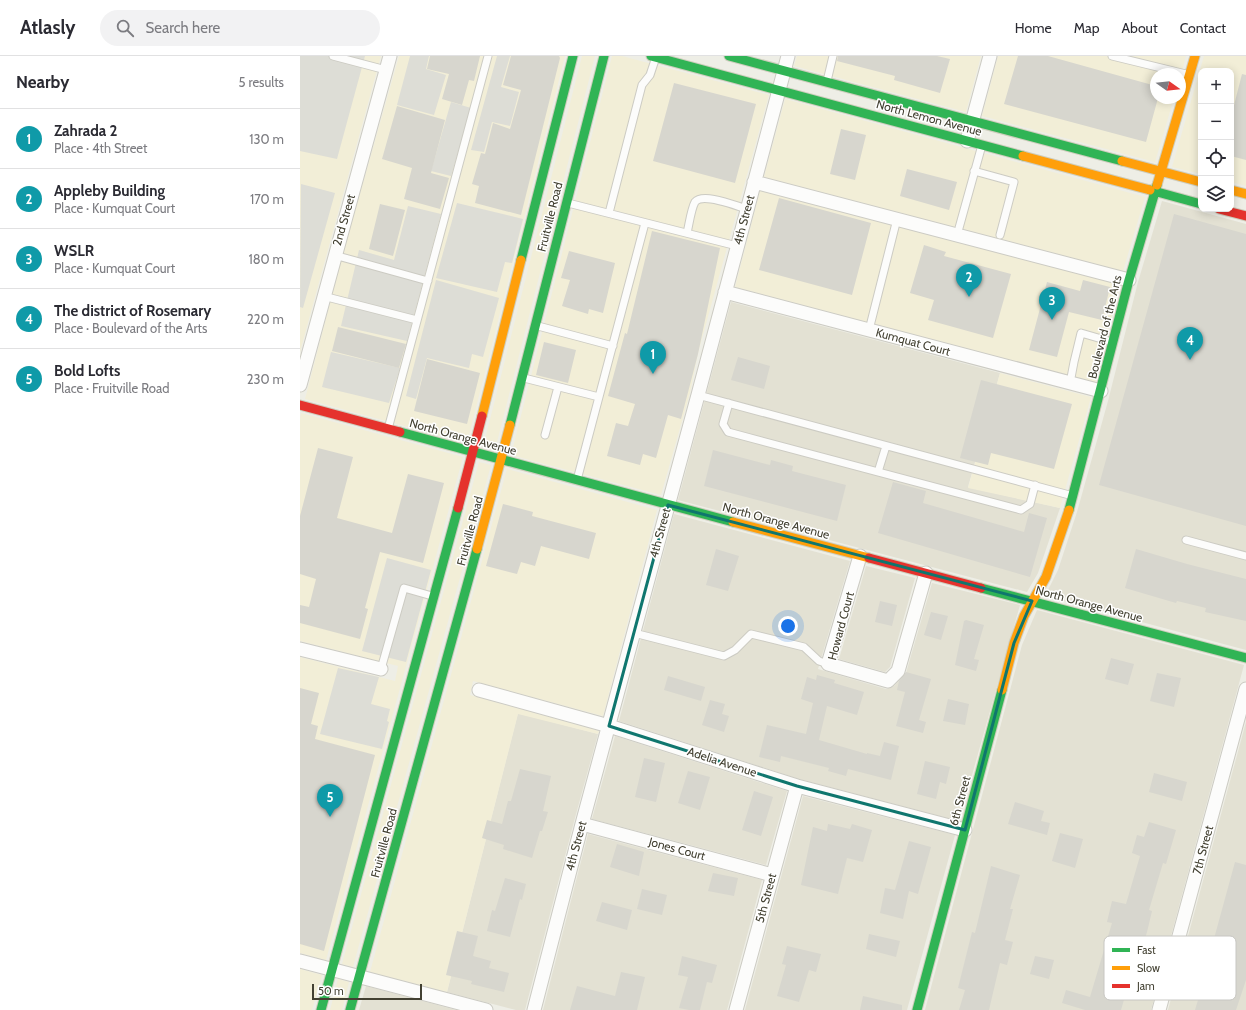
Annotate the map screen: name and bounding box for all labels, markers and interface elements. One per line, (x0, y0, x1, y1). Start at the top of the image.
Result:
search box (100, 10, 380, 46)
text: Atlasly (20, 16, 76, 39)
icon: search (114, 17, 136, 39)
text: Search here (146, 19, 220, 37)
text: Home (1015, 19, 1052, 37)
text: Map (1074, 19, 1099, 37)
text: About (1121, 19, 1158, 37)
text: Contact (1180, 19, 1226, 37)
north arrow (1150, 68, 1186, 104)
map controls (1198, 68, 1234, 212)
button: + (1198, 68, 1234, 104)
text: Nearby (16, 72, 69, 92)
text: 5 results (238, 74, 284, 90)
street label: North Lemon Avenue (875, 96, 983, 139)
button: − (1198, 104, 1234, 140)
text: Zahrada 2 (54, 122, 118, 140)
text: 1 (27, 131, 31, 147)
text: 130 m (249, 131, 284, 147)
text: Place · 4th Street (54, 140, 147, 156)
button: locate (1198, 140, 1234, 176)
button: layers (1198, 176, 1234, 212)
street label: Fruitville Road (534, 180, 565, 253)
text: Appleby Building (54, 182, 165, 200)
text: 2 (26, 191, 32, 207)
text: 170 m (250, 191, 284, 207)
street label: 2nd Street (329, 192, 358, 248)
street label: 4th Street (730, 193, 757, 246)
text: Place · Kumquat Court (54, 200, 175, 216)
text: WSLR (54, 242, 94, 260)
text: 3 (25, 251, 33, 267)
text: 180 m (248, 251, 284, 267)
text: Place · Kumquat Court (54, 260, 175, 276)
pin: 2 (956, 264, 982, 297)
street label: Boulevard of the Arts (1084, 273, 1125, 380)
pin: 3 (1039, 287, 1065, 320)
text: The district of Rosemary (54, 302, 211, 320)
text: 4 (25, 311, 33, 327)
text: 220 m (247, 311, 284, 327)
text: Place · Boulevard of the Arts (54, 320, 207, 336)
street label: Kumquat Court (874, 324, 952, 359)
pin: 4 (1177, 327, 1203, 360)
pin: 1 (640, 341, 666, 374)
text: Bold Lofts (54, 362, 120, 380)
text: 5 (26, 371, 32, 387)
text: 230 m (247, 371, 284, 387)
text: Place · Fruitville Road (54, 380, 169, 396)
street label: North Orange Avenue (408, 415, 518, 458)
street label: Fruitville Road (453, 494, 486, 567)
street label: North Orange Avenue (721, 499, 831, 542)
street label: 4th Street (646, 506, 673, 559)
street label: North Orange Avenue (1034, 582, 1144, 625)
street label: Howard Court (824, 590, 857, 662)
your location (778, 616, 798, 636)
street label: Adelia Avenue (686, 743, 759, 780)
street label: 6th Street (946, 774, 973, 827)
pin: 5 (317, 784, 343, 817)
street label: Fruitville Road (367, 806, 400, 879)
street label: 4th Street (562, 819, 589, 872)
street label: 7th Street (1189, 824, 1216, 876)
street label: Jones Court (646, 834, 707, 863)
street label: 5th Street (752, 871, 779, 924)
legend (1104, 936, 1236, 1000)
text: Fast (1137, 943, 1156, 957)
text: Slow (1137, 961, 1160, 975)
text: Jam (1136, 979, 1155, 993)
scale bar (312, 982, 422, 1001)
text: 50 m (318, 984, 344, 998)

